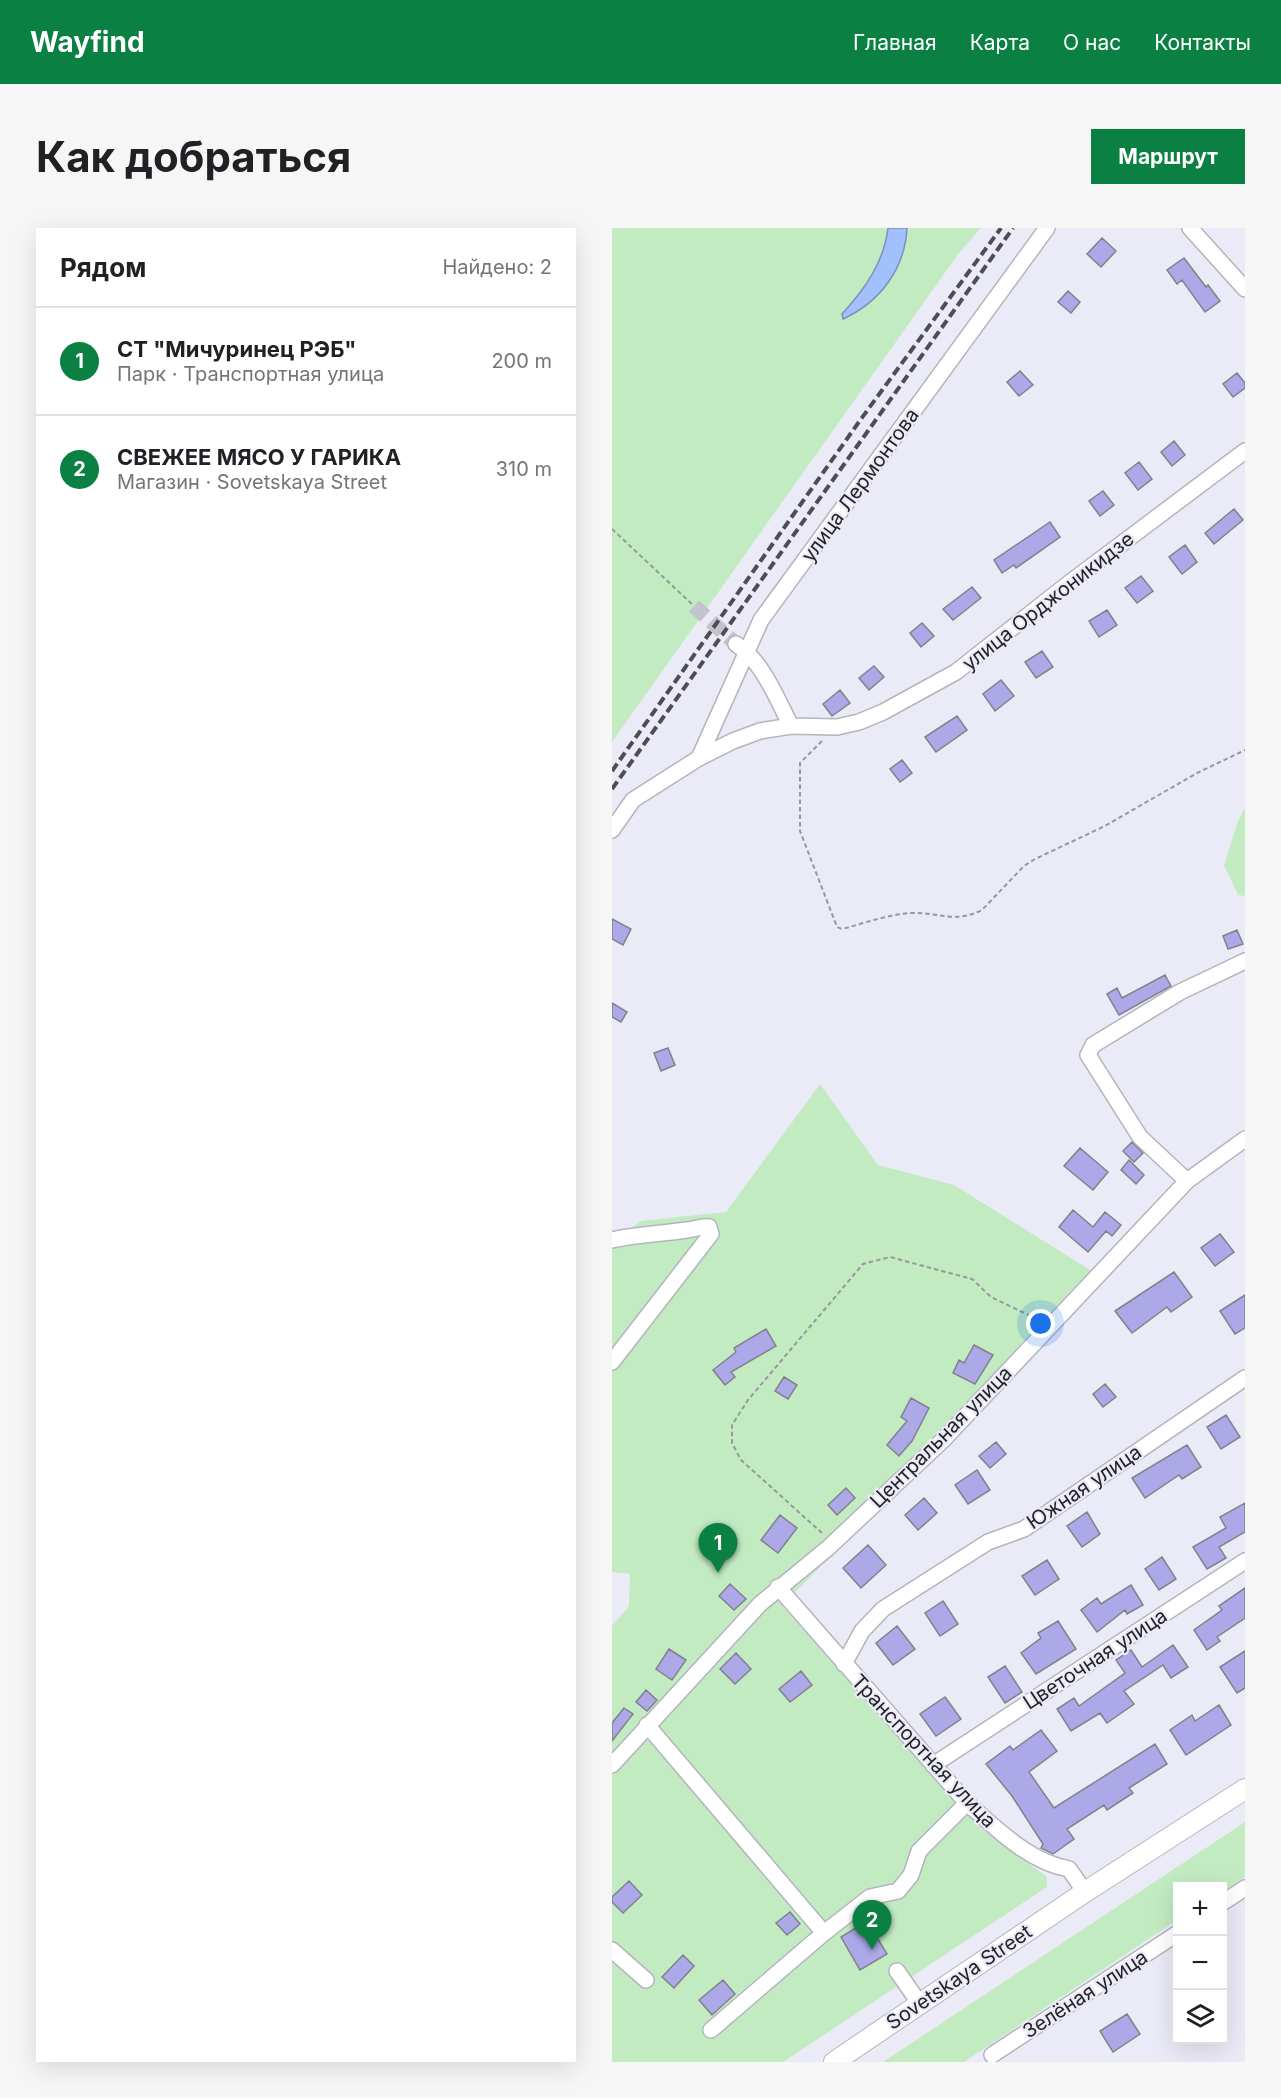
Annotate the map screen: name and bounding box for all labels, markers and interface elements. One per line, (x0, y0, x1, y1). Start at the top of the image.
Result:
text: Wayfind (30, 25, 145, 59)
text: Главная (853, 30, 937, 55)
text: Карта (970, 30, 1030, 55)
text: О нас (1063, 30, 1121, 55)
text: Контакты (1154, 30, 1251, 55)
button: Маршрут (1091, 129, 1245, 184)
text: Как добраться (36, 131, 351, 182)
text: Рядом (60, 252, 146, 283)
text: Найдено: 2 (442, 255, 552, 279)
text: СТ "Мичуринец РЭБ" (117, 336, 357, 362)
text: 1 (75, 349, 84, 373)
text: 200 m (491, 349, 552, 373)
text: Парк · Транспортная улица (117, 362, 384, 386)
street label: улица Лермонтова (796, 403, 924, 567)
text: СВЕЖЕЕ МЯСО У ГАРИКА (117, 444, 401, 470)
text: 2 (73, 457, 86, 481)
text: 310 m (496, 457, 552, 481)
text: Магазин · Sovetskaya Street (117, 470, 387, 494)
street label: улица Орджоникидзе (958, 527, 1138, 675)
your location (1026, 1309, 1055, 1338)
street label: Центральная улица (865, 1361, 1017, 1513)
street label: Южная улица (1022, 1440, 1146, 1534)
pin: 1 (698, 1524, 738, 1573)
street label: Цветочная улица (1019, 1604, 1171, 1714)
street label: Транспортная улица (847, 1669, 1001, 1833)
map controls (1173, 1882, 1227, 2044)
button: + (1173, 1882, 1227, 1936)
pin: 2 (852, 1900, 892, 1950)
street label: Sovetskaya Street (882, 1919, 1037, 2035)
button: − (1173, 1936, 1227, 1990)
street label: Зелёная улица (1018, 1945, 1152, 2043)
button: layers (1173, 1990, 1227, 2044)

